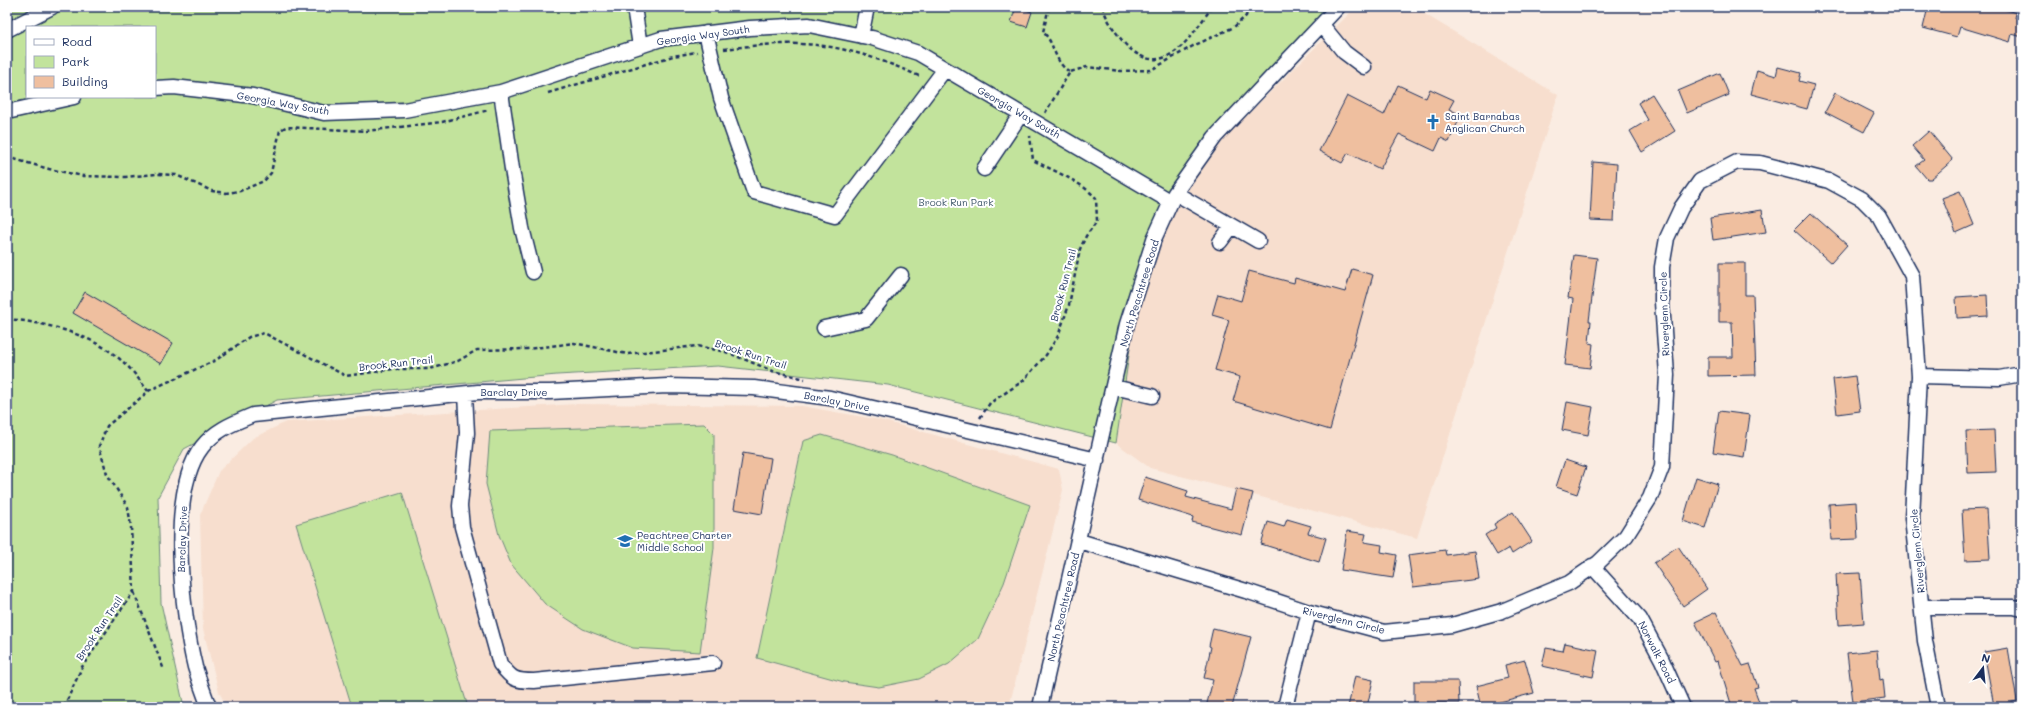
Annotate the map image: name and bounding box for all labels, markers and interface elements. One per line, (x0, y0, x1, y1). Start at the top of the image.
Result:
street label: Georgia Way South (656, 22, 751, 48)
legend (26, 26, 156, 98)
text: Road (62, 33, 92, 49)
text: Park (62, 53, 89, 69)
text: Building (62, 73, 108, 89)
street label: Georgia Way South (975, 83, 1063, 142)
street label: Georgia Way South (236, 88, 331, 118)
place label: Saint Barnabas Anglican Church (1445, 109, 1525, 135)
church icon: Saint Barnabas Anglican Church (1424, 113, 1442, 131)
park label: Brook Run Park (919, 195, 993, 209)
street label: North Peachtree Road (1116, 238, 1162, 348)
street label: Brook Run Trail (1047, 247, 1079, 323)
street label: Riverglenn Circle (1656, 272, 1672, 356)
street label: Brook Run Trail (713, 336, 789, 372)
street label: Brook Run Trail (358, 352, 434, 374)
street label: Barclay Drive (481, 385, 547, 399)
street label: Barclay Drive (803, 388, 871, 414)
street label: Barclay Drive (174, 505, 190, 573)
street label: Riverglenn Circle (1906, 508, 1928, 594)
place label: Peachtree Charter Middle School (637, 528, 732, 554)
school or university icon: Peachtree Charter Middle School (616, 532, 634, 550)
street label: North Peachtree Road (1044, 551, 1082, 663)
street label: Brook Run Trail (72, 593, 126, 663)
street label: Riverglenn Circle (1301, 603, 1387, 637)
street label: Norwalk Road (1635, 618, 1679, 686)
north arrow (1963, 648, 2003, 688)
text: N (1980, 650, 1992, 666)

